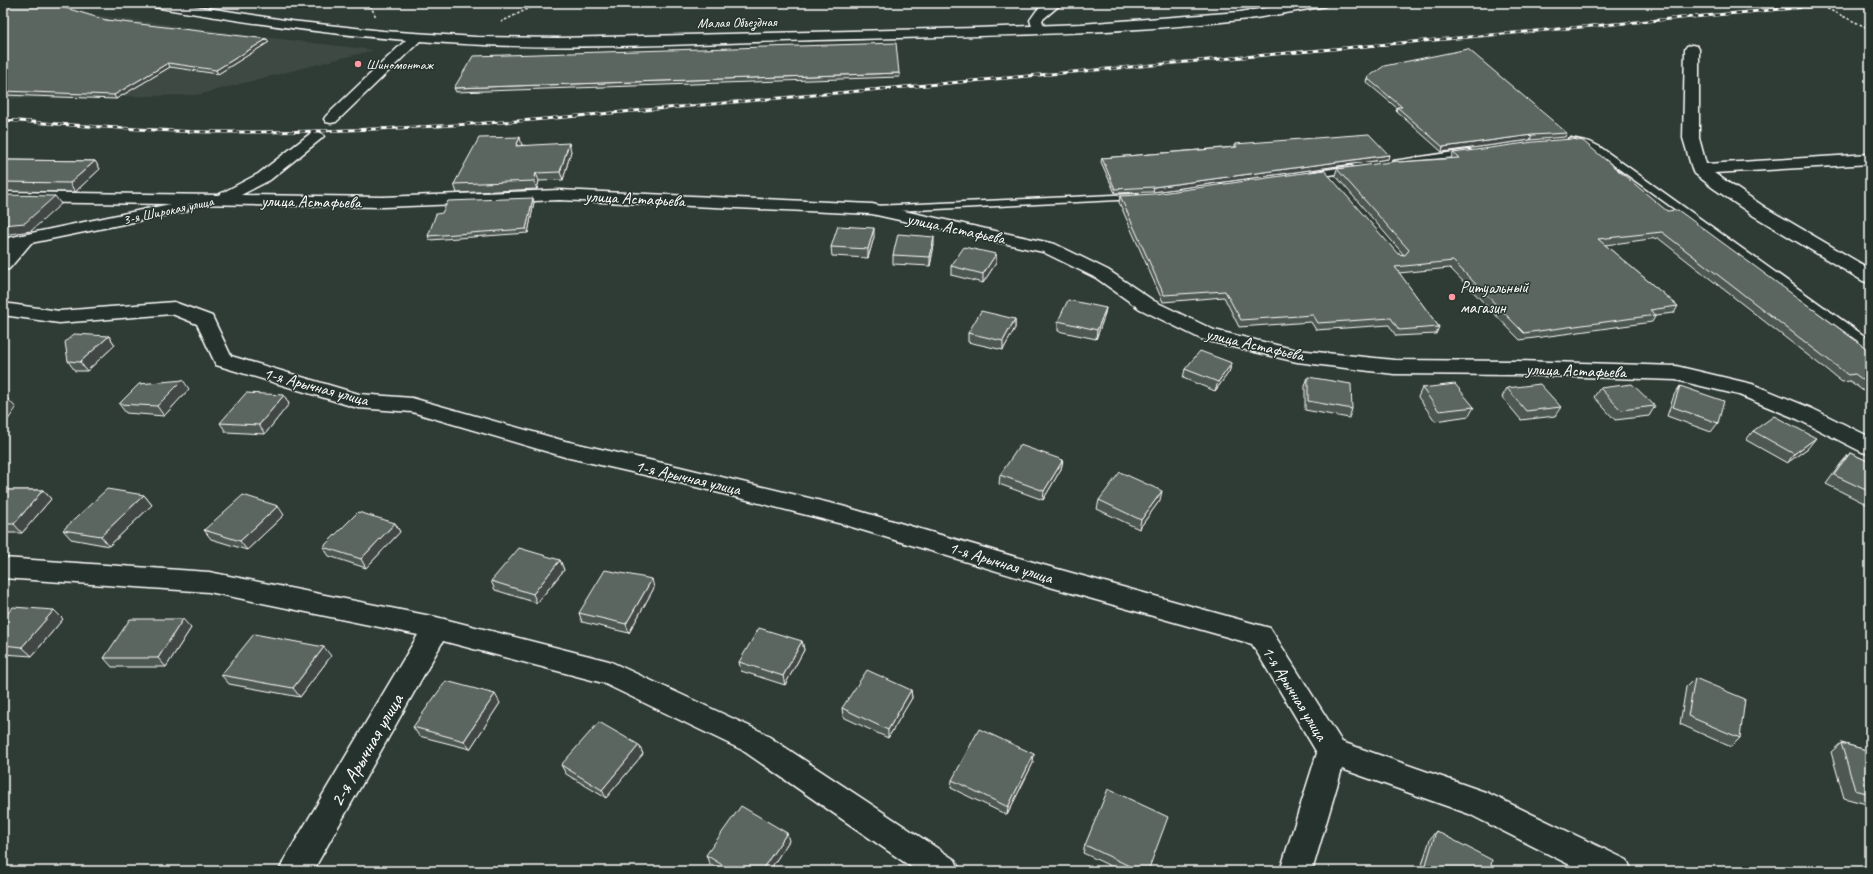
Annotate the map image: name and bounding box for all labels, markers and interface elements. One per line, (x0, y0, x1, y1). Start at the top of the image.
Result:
street label: Малая Объездная (697, 13, 778, 32)
place label: Шиномонтаж (366, 56, 435, 73)
marker: Шиномонтаж (353, 59, 363, 69)
street label: улица Астафьева (584, 185, 687, 212)
street label: улица Астафьева (260, 190, 363, 213)
street label: 3-я Широкая улица (121, 192, 216, 228)
street label: улица Астафьева (904, 208, 1009, 250)
place label: Ритуальный магазин (1460, 277, 1529, 318)
marker: Ритуальный магазин (1447, 292, 1457, 302)
street label: улица Астафьева (1203, 323, 1308, 366)
street label: улица Астафьева (1525, 358, 1628, 383)
street label: 1-я Арычная улица (261, 362, 372, 411)
street label: 1-я Арычная улица (633, 455, 744, 500)
street label: 1-я Арычная улица (946, 537, 1056, 589)
street label: 1-я Арычная улица (1257, 642, 1333, 745)
street label: 2-я Арычная улица (324, 688, 410, 811)

